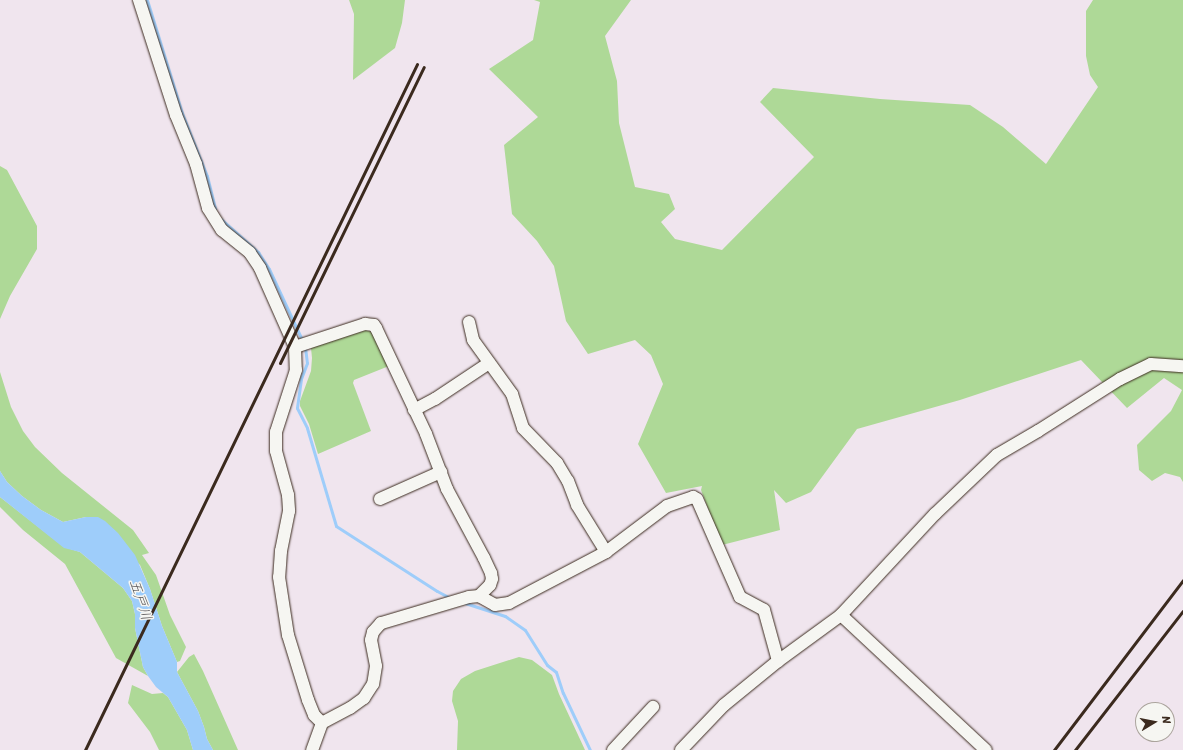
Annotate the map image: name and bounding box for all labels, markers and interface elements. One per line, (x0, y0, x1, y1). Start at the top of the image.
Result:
water label: 五戸川 (126, 577, 154, 623)
north arrow (1135, 702, 1175, 742)
text: N (1156, 715, 1176, 725)

